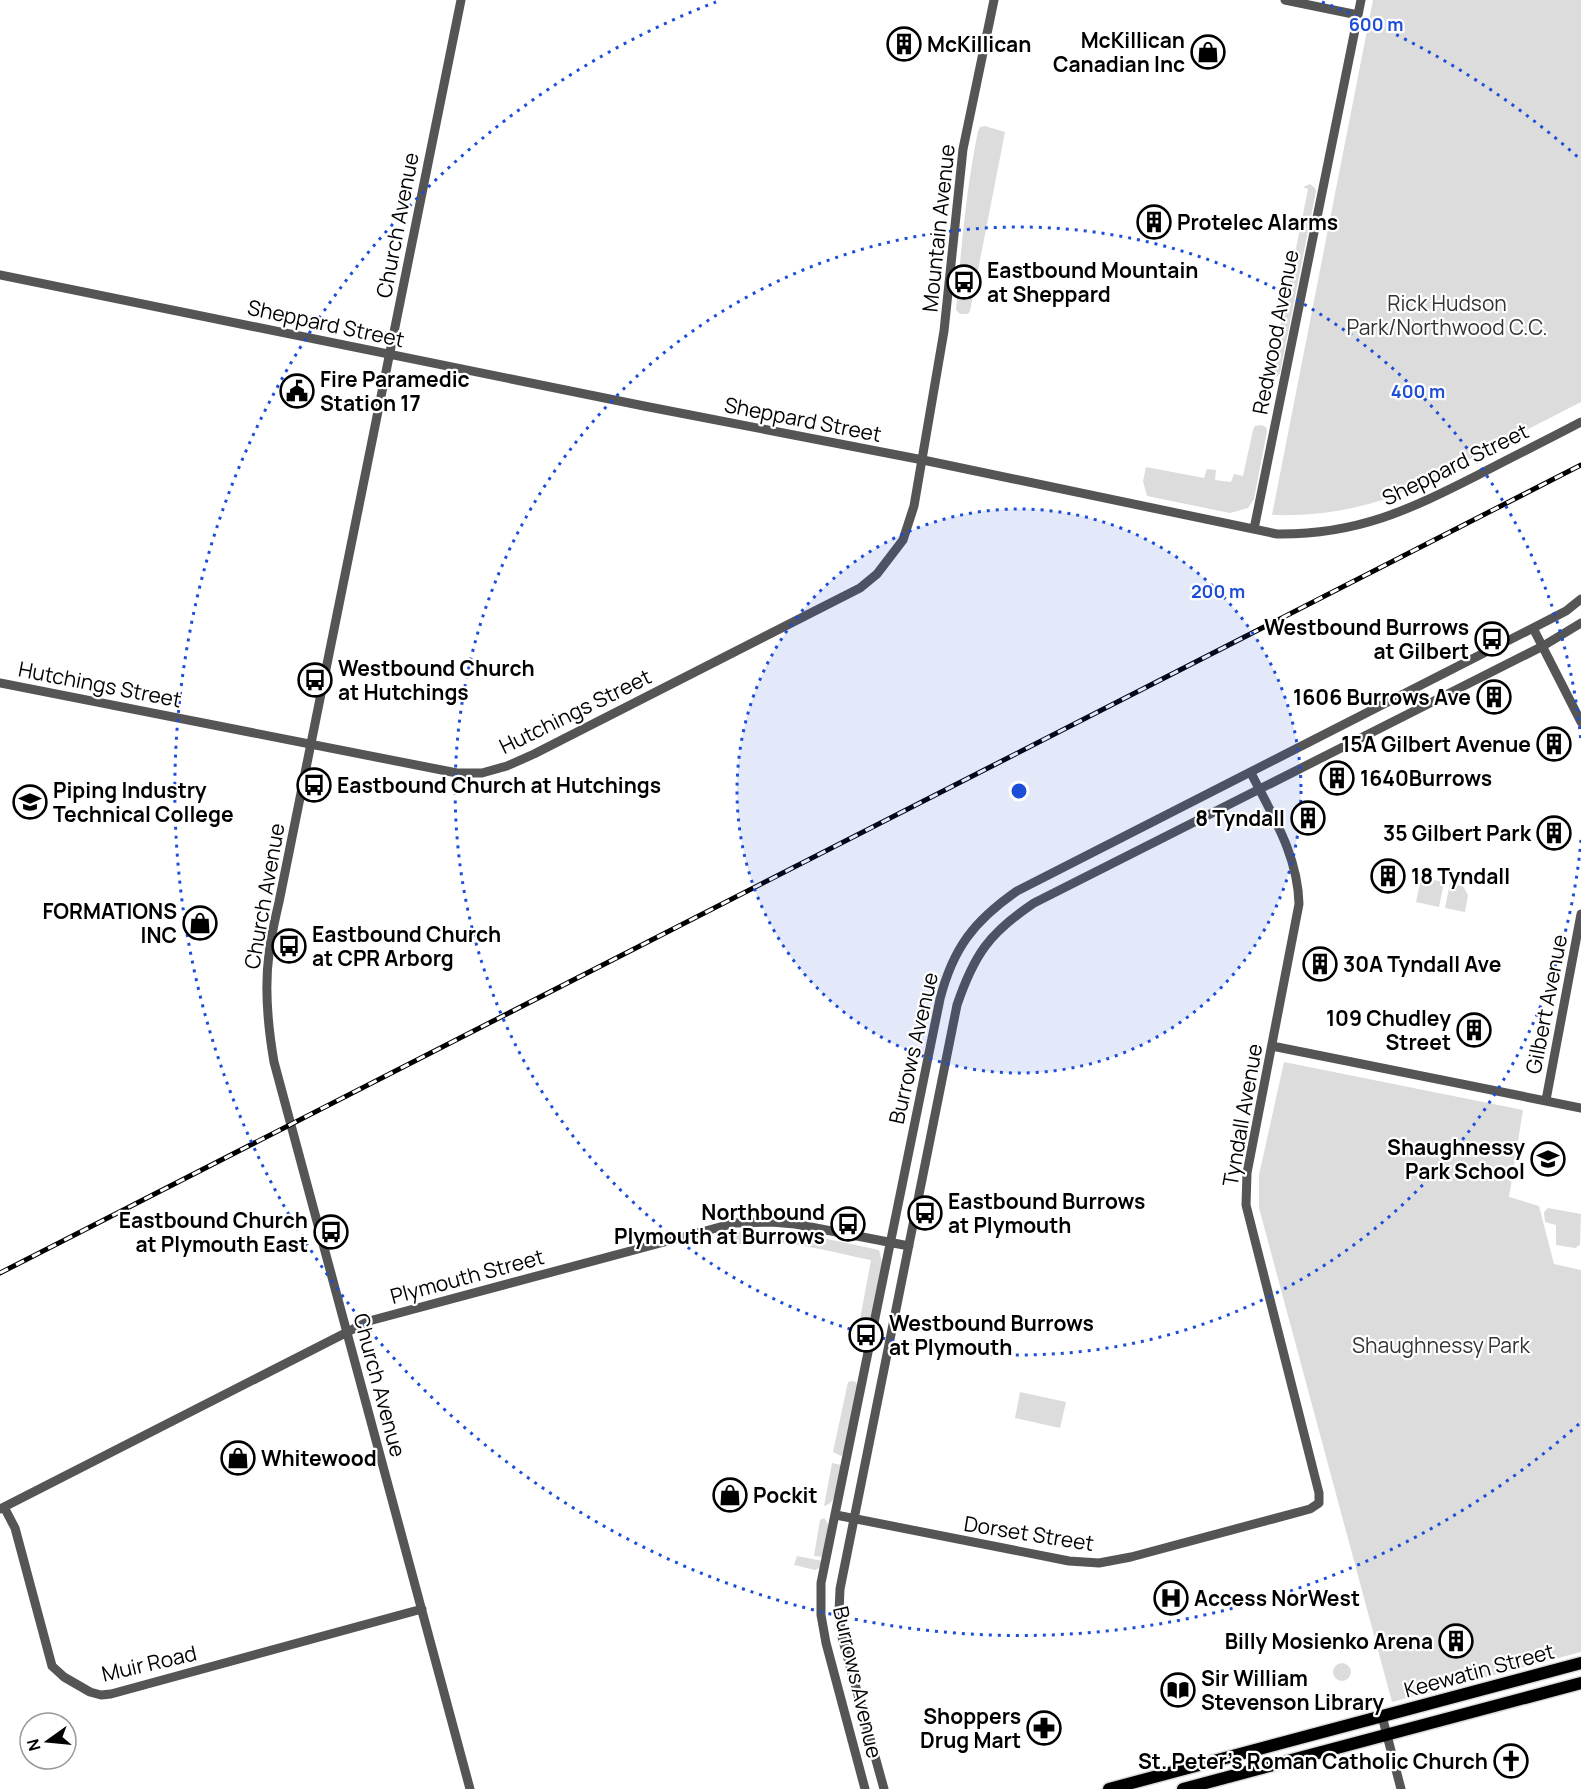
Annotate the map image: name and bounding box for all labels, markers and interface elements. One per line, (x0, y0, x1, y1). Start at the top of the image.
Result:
text: 600 m (1349, 12, 1403, 36)
building icon: McKillican (886, 26, 922, 62)
place label: McKillican Canadian Inc (1053, 26, 1185, 78)
place label: McKillican (927, 30, 1031, 58)
shop icon: McKillican Canadian Inc (1190, 34, 1226, 70)
street label: Mountain Avenue (915, 143, 961, 313)
street label: Church Avenue (369, 150, 425, 300)
building icon: Protelec Alarms (1136, 204, 1172, 240)
place label: Protelec Alarms (1177, 208, 1338, 236)
street label: Redwood Avenue (1245, 247, 1305, 417)
place label: Eastbound Mountain at Sheppard (987, 256, 1198, 308)
bus stop icon: Eastbound Mountain at Sheppard (946, 264, 982, 300)
park label: Rick Hudson Park/Northwood C.C. (1346, 289, 1548, 341)
street label: Sheppard Street (245, 293, 407, 353)
place label: Fire Paramedic Station 17 (320, 365, 470, 417)
public building icon: Fire Paramedic Station 17 (279, 373, 315, 409)
text: 400 m (1391, 379, 1445, 403)
street label: Sheppard Street (722, 390, 884, 448)
street label: Sheppard Street (1377, 416, 1533, 512)
text: 200 m (1191, 579, 1245, 603)
place label: Westbound Burrows at Gilbert (1264, 613, 1469, 665)
bus stop icon: Westbound Burrows at Gilbert (1474, 621, 1510, 657)
street label: Hutchings Street (16, 654, 184, 714)
place label: Westbound Church at Hutchings (338, 654, 535, 706)
bus stop icon: Westbound Church at Hutchings (297, 662, 333, 698)
street label: Hutchings Street (494, 662, 656, 760)
building icon: 1606 Burrows Ave (1476, 679, 1512, 715)
place label: 1606 Burrows Ave (1293, 683, 1471, 711)
building icon: 15A Gilbert Avenue (1536, 726, 1572, 762)
place label: 15A Gilbert Avenue (1341, 730, 1531, 758)
building icon: 1640Burrows (1319, 760, 1355, 796)
place label: 1640Burrows (1360, 764, 1492, 792)
bus stop icon: Eastbound Church at Hutchings (296, 767, 332, 803)
place label: Eastbound Church at Hutchings (337, 771, 661, 799)
place label: Piping Industry Technical College (53, 776, 234, 828)
centre of rings (1009, 781, 1029, 801)
school or university icon: Piping Industry Technical College (12, 784, 48, 820)
building icon: 8 Tyndall (1290, 800, 1326, 836)
place label: 8 Tyndall (1195, 804, 1285, 832)
building icon: 35 Gilbert Park (1536, 815, 1572, 851)
place label: 35 Gilbert Park (1383, 819, 1532, 847)
street label: Church Avenue (237, 821, 291, 971)
building icon: 18 Tyndall (1370, 858, 1406, 894)
place label: 18 Tyndall (1411, 862, 1510, 890)
place label: FORMATIONS INC (42, 897, 177, 949)
shop icon: FORMATIONS INC (182, 905, 218, 941)
place label: Eastbound Church at CPR Arborg (312, 920, 501, 972)
bus stop icon: Eastbound Church at CPR Arborg (271, 928, 307, 964)
street label: Gilbert Avenue (1519, 932, 1573, 1076)
building icon: 30A Tyndall Ave (1302, 946, 1338, 982)
place label: 30A Tyndall Ave (1343, 950, 1501, 978)
street label: Burrows Avenue (882, 969, 944, 1127)
place label: 109 Chudley Street (1326, 1004, 1451, 1056)
building icon: 109 Chudley Street (1456, 1012, 1492, 1048)
street label: Tyndall Avenue (1216, 1041, 1268, 1189)
place label: Shaughnessy Park School (1387, 1133, 1525, 1185)
school or university icon: Shaughnessy Park School (1530, 1141, 1566, 1177)
place label: Eastbound Burrows at Plymouth (948, 1187, 1145, 1239)
bus stop icon: Eastbound Burrows at Plymouth (907, 1195, 943, 1231)
place label: Northbound Plymouth at Burrows (614, 1198, 825, 1250)
place label: Eastbound Church at Plymouth East (119, 1206, 308, 1258)
bus stop icon: Northbound Plymouth at Burrows (830, 1206, 866, 1242)
bus stop icon: Eastbound Church at Plymouth East (313, 1214, 349, 1250)
street label: Plymouth Street (387, 1242, 547, 1310)
place label: Westbound Burrows at Plymouth (889, 1309, 1094, 1361)
street label: Church Avenue (347, 1310, 413, 1460)
bus stop icon: Westbound Burrows at Plymouth (848, 1317, 884, 1353)
park label: Shaughnessy Park (1352, 1331, 1531, 1359)
shop icon: Whitewood (220, 1440, 256, 1476)
place label: Whitewood (261, 1444, 377, 1472)
shop icon: Pockit (712, 1477, 748, 1513)
place label: Pockit (753, 1481, 818, 1509)
street label: Dorset Street (962, 1509, 1096, 1557)
hospital icon: Access NorWest (1153, 1580, 1189, 1616)
place label: Access NorWest (1194, 1584, 1360, 1612)
street label: Burrows Avenue (827, 1603, 889, 1761)
building icon: Billy Mosienko Arena (1438, 1623, 1474, 1659)
place label: Billy Mosienko Arena (1225, 1627, 1433, 1655)
street label: Keewatin Street (1401, 1636, 1557, 1704)
street label: Muir Road (99, 1638, 199, 1688)
place label: Sir William Stevenson Library (1201, 1664, 1384, 1716)
library icon: Sir William Stevenson Library (1160, 1672, 1196, 1708)
place label: Shoppers Drug Mart (920, 1702, 1021, 1754)
pharmacy icon: Shoppers Drug Mart (1026, 1710, 1062, 1746)
north arrow (18, 1711, 78, 1771)
text: N (21, 1736, 46, 1753)
church icon: St. Peter's Roman Catholic Church (1493, 1743, 1529, 1779)
place label: St. Peter's Roman Catholic Church (1138, 1747, 1488, 1775)

